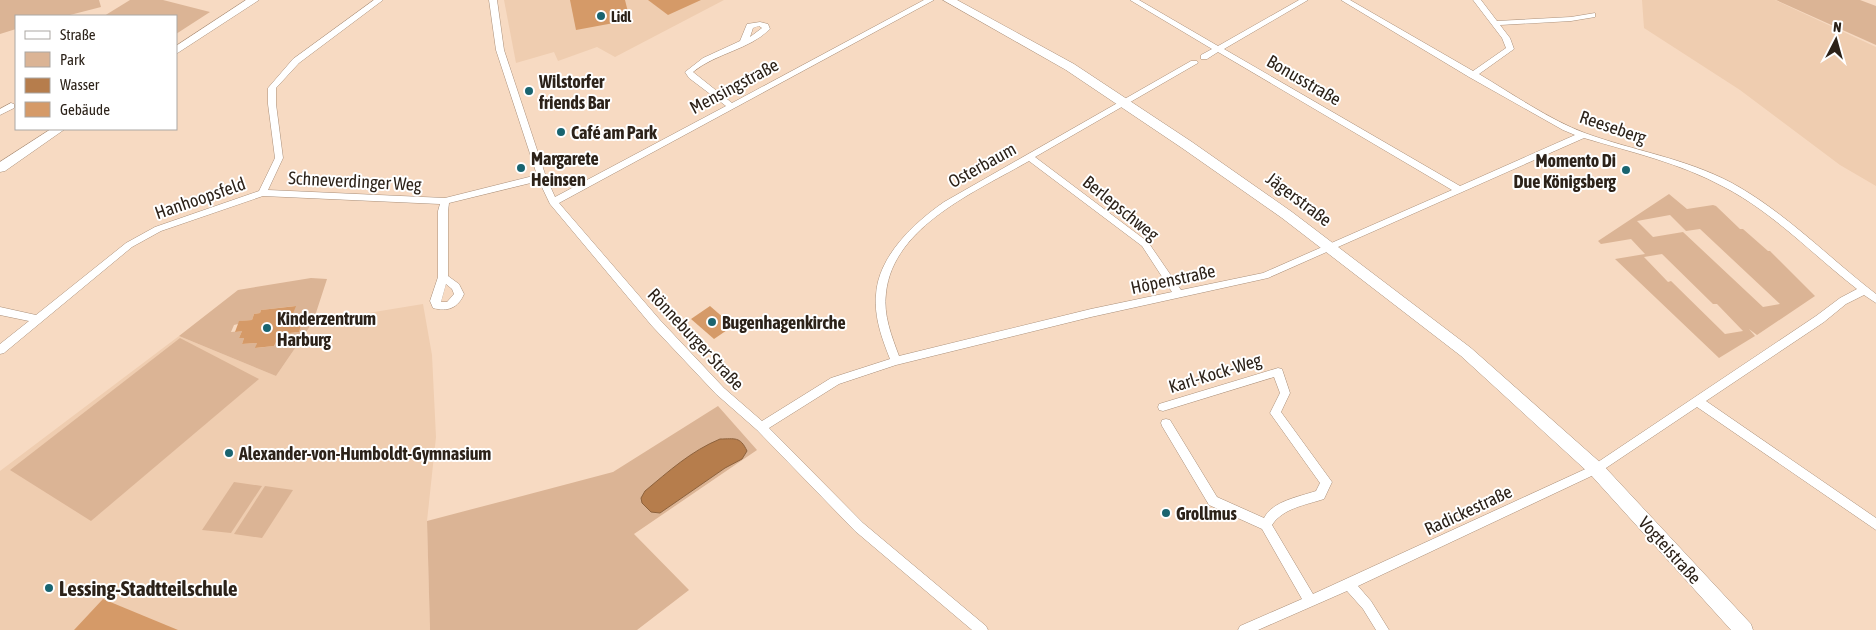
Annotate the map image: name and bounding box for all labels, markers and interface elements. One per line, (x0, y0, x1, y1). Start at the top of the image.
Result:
place label: Lidl (611, 8, 632, 25)
marker: Lidl (595, 10, 607, 22)
legend (15, 15, 178, 130)
north arrow (1811, 15, 1861, 65)
text: N (1832, 19, 1842, 35)
text: Straße (60, 26, 96, 43)
street label: Bonusstraße (1263, 50, 1345, 110)
text: Park (60, 51, 85, 68)
street label: Mensingstraße (686, 54, 782, 118)
place label: Wilstorfer friends Bar (538, 71, 611, 113)
text: Wasser (60, 76, 100, 93)
marker: Wilstorfer friends Bar (523, 85, 535, 97)
text: Gebäude (60, 101, 110, 118)
street label: Reeseberg (1577, 106, 1649, 148)
place label: Café am Park (571, 122, 658, 143)
marker: Café am Park (555, 126, 567, 138)
street label: Osterbaum (945, 138, 1019, 192)
place label: Margarete Heinsen (531, 148, 599, 190)
place label: Momento Di Due Königsberg (1513, 150, 1616, 192)
marker: Margarete Heinsen (515, 162, 527, 174)
marker: Momento Di Due Königsberg (1620, 164, 1632, 176)
street label: Schneverdinger Weg (288, 167, 422, 195)
street label: Jägerstraße (1262, 168, 1336, 230)
street label: Berlepschweg (1079, 171, 1163, 245)
street label: Hanhoopsfeld (152, 173, 248, 223)
street label: Höpenstraße (1129, 260, 1217, 298)
street label: Rönneburger Straße (644, 284, 748, 394)
place label: Kinderzentrum Harburg (277, 308, 376, 350)
place label: Bugenhagenkirche (722, 312, 846, 333)
marker: Bugenhagenkirche (706, 316, 718, 328)
marker: Kinderzentrum Harburg (261, 322, 273, 334)
street label: Karl-Kock-Weg (1166, 349, 1264, 397)
place label: Alexander-von-Humboldt-Gymnasium (238, 443, 491, 464)
marker: Alexander-von-Humboldt-Gymnasium (223, 447, 235, 459)
street label: Radickestraße (1421, 481, 1515, 539)
place label: Grollmus (1176, 503, 1238, 524)
marker: Grollmus (1160, 507, 1172, 519)
street label: Vogteistraße (1634, 512, 1706, 588)
place label: Lessing-Stadtteilschule (59, 576, 238, 600)
marker: Lessing-Stadtteilschule (43, 582, 55, 594)

